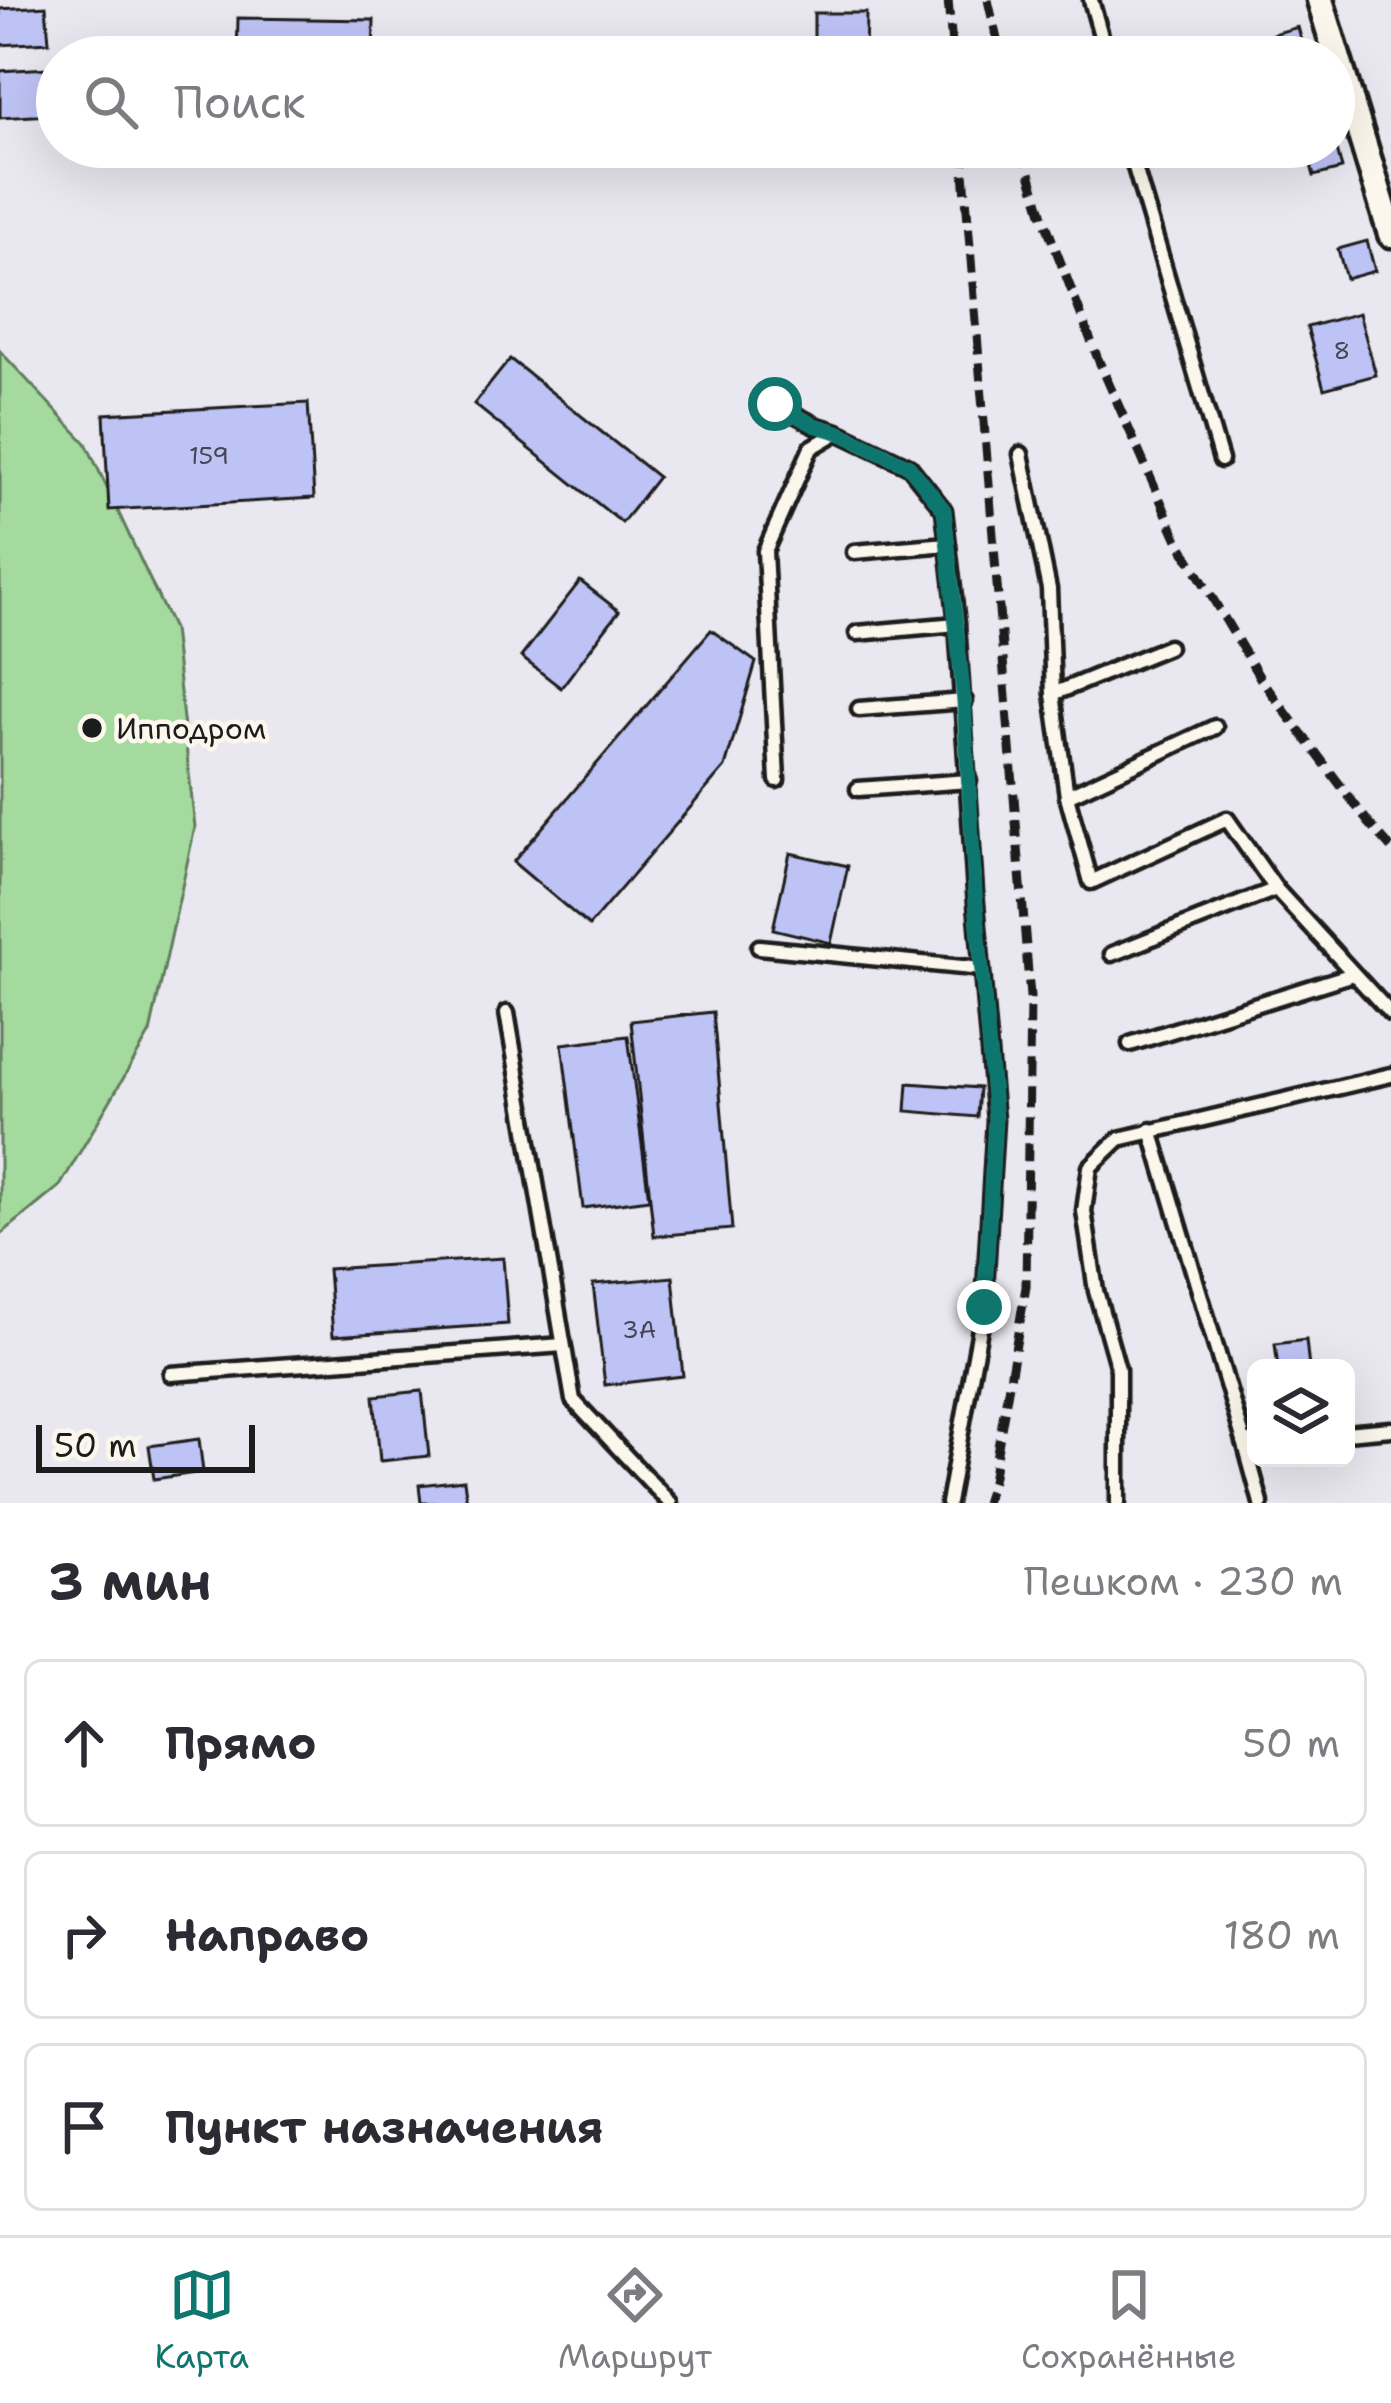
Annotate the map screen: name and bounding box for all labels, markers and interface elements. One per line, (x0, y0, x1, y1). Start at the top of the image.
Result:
search box (36, 36, 1355, 168)
icon: search (78, 69, 144, 135)
text: Поиск (174, 72, 305, 132)
house number: 8 (1334, 335, 1350, 367)
route start (748, 377, 802, 431)
house number: 159 (189, 440, 229, 472)
place label: Ипподром (116, 708, 266, 749)
marker: Ипподром (79, 715, 105, 741)
route end (957, 1280, 1011, 1334)
house number: 3А (622, 1314, 656, 1346)
map controls (1247, 1359, 1355, 1467)
button: layers (1247, 1359, 1355, 1467)
scale bar (36, 1419, 255, 1472)
text: 50 m (54, 1423, 137, 1468)
text: 3 мин (48, 1547, 212, 1615)
text: Пешком · 230 m (1024, 1555, 1343, 1607)
icon: ahead (51, 1710, 117, 1776)
text: Прямо (165, 1713, 316, 1773)
text: 50 m (1242, 1717, 1340, 1769)
icon: right (51, 1902, 117, 1968)
text: Направо (165, 1905, 369, 1965)
text: 180 m (1224, 1909, 1340, 1961)
icon: arrive (51, 2094, 117, 2160)
text: Пункт назначения (165, 2097, 604, 2157)
tab: Карта (155, 2262, 249, 2379)
tab: Маршрут (558, 2262, 712, 2379)
tab: Сохранённые (1021, 2262, 1236, 2379)

